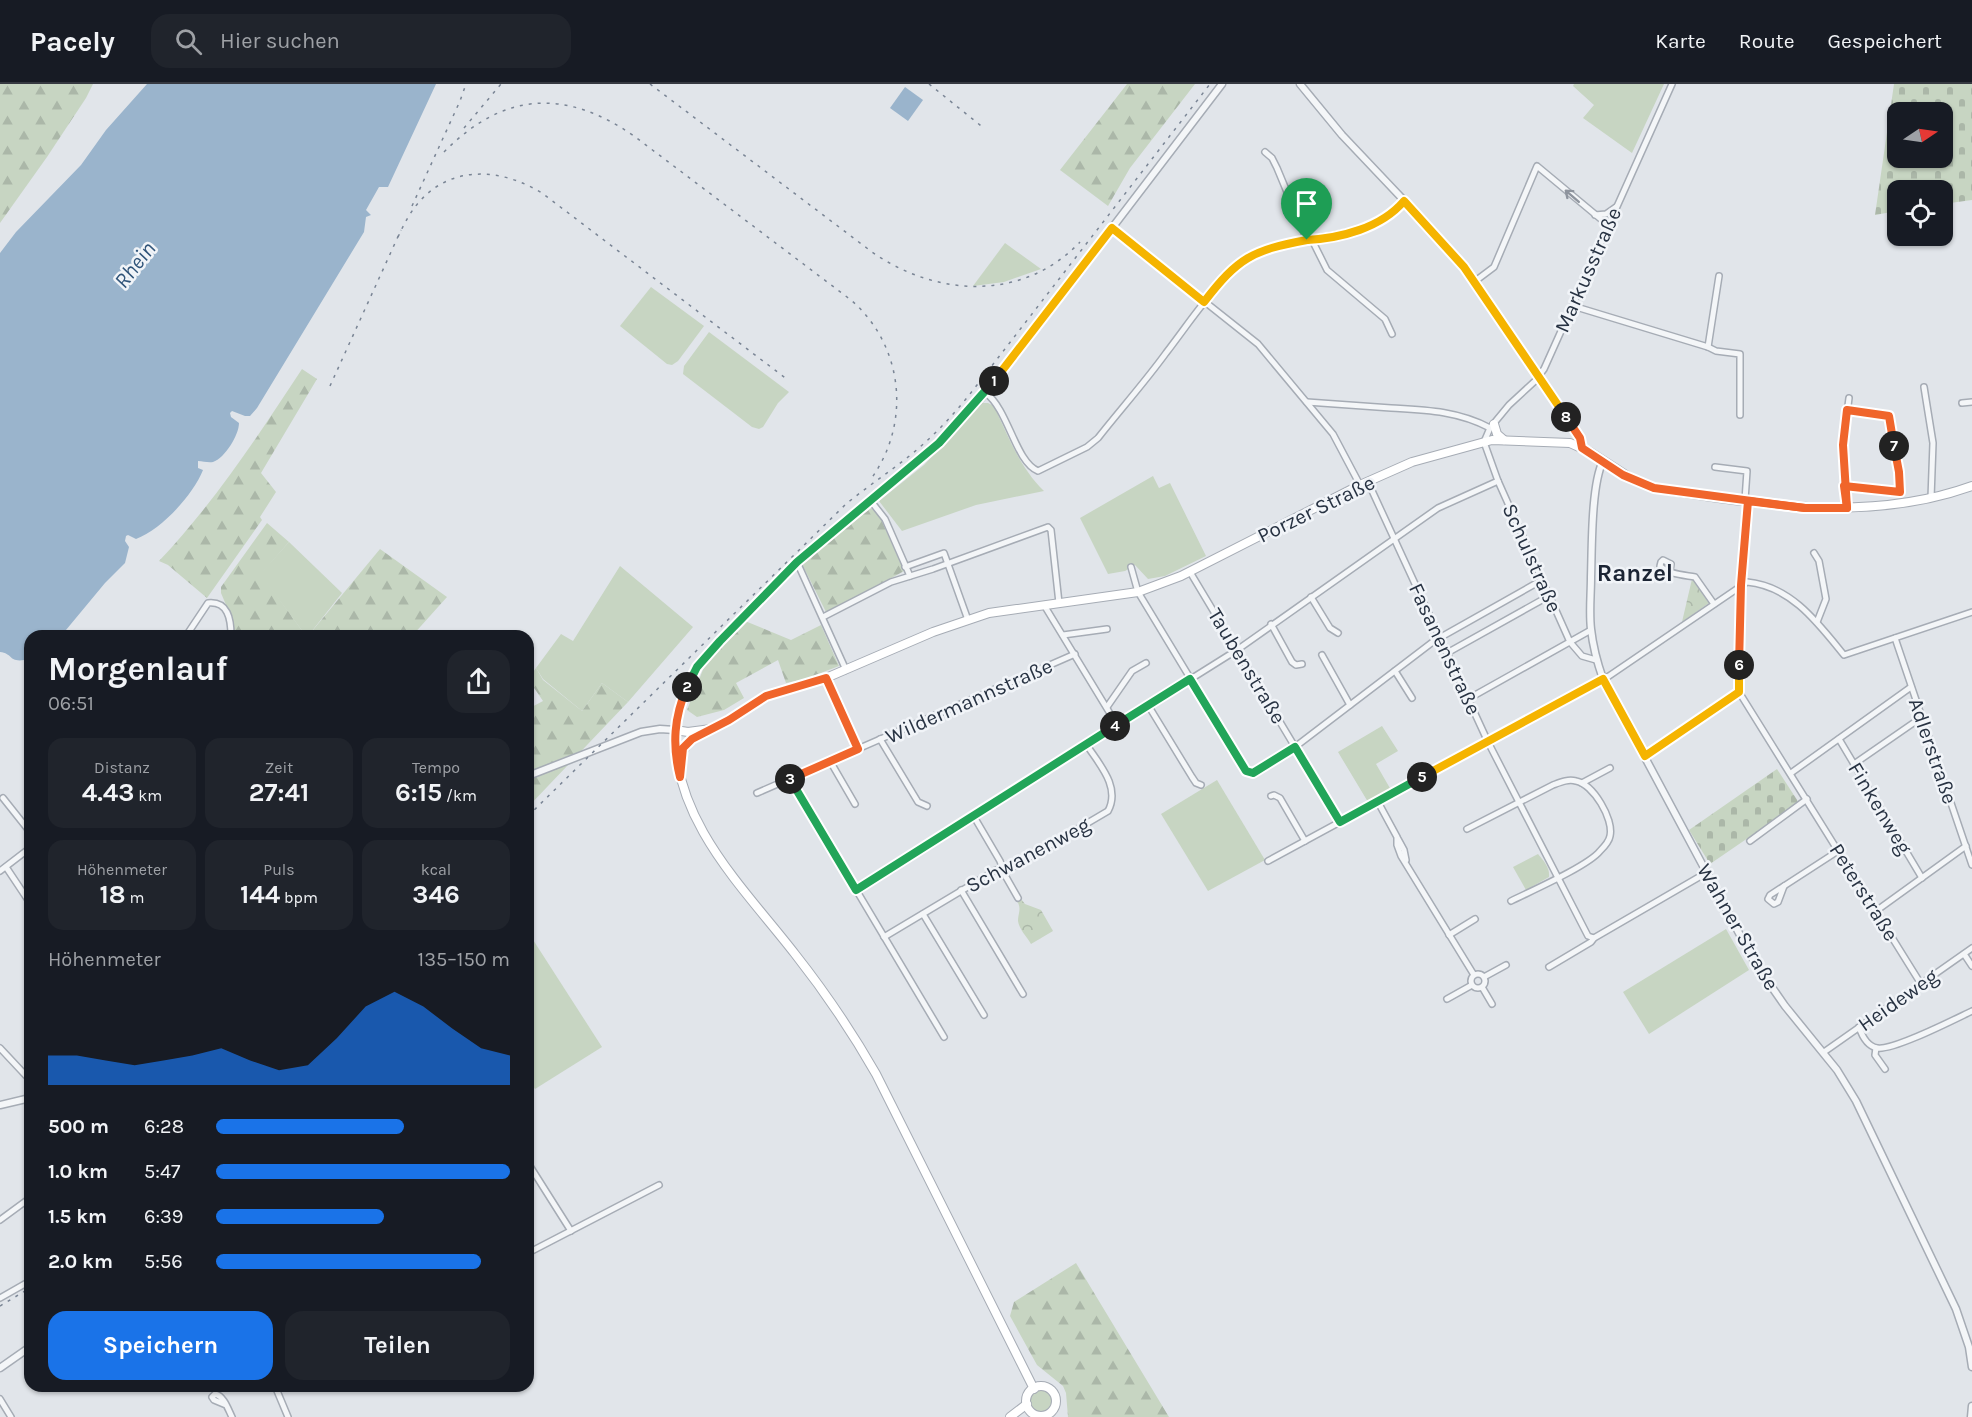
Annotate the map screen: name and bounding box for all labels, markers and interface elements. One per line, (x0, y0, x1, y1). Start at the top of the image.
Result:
search box (151, 14, 571, 68)
text: Pacely (30, 25, 115, 58)
icon: search (172, 25, 205, 58)
text: Hier suchen (220, 28, 340, 54)
text: Karte (1655, 29, 1706, 53)
text: Route (1739, 29, 1795, 53)
text: Gespeichert (1828, 29, 1942, 53)
north arrow (1887, 102, 1953, 168)
map controls (1887, 102, 1953, 246)
pin (1281, 178, 1332, 240)
button: locate (1887, 180, 1953, 246)
icon: arrive (1290, 187, 1323, 220)
one-way arrow (1565, 189, 1580, 203)
street label: Markusstraße (1550, 204, 1626, 336)
water label: Rhein (109, 236, 161, 294)
pin: 1 (979, 366, 1009, 396)
text: 1 (991, 371, 997, 390)
pin: 8 (1551, 402, 1581, 432)
text: 8 (1561, 407, 1571, 426)
pin: 7 (1879, 431, 1909, 461)
text: 7 (1890, 436, 1898, 455)
street label: Porzer Straße (1253, 470, 1379, 548)
street label: Schulstraße (1497, 500, 1567, 616)
district label: Ranzel (1597, 559, 1673, 587)
street label: Fasanenstraße (1404, 579, 1486, 719)
street label: Taubenstraße (1203, 604, 1291, 728)
text: Morgenlauf (48, 650, 228, 688)
button: share (447, 650, 510, 713)
pin: 6 (1724, 650, 1754, 680)
street label: Wildermannstraße (882, 653, 1056, 749)
text: 6 (1734, 655, 1744, 674)
pin: 2 (672, 672, 702, 702)
text: 2 (682, 677, 692, 696)
text: 06:51 (48, 692, 94, 715)
street label: Adlerstraße (1904, 695, 1962, 807)
pin: 4 (1100, 711, 1130, 741)
text: 4 (1110, 716, 1120, 735)
text: Distanz (94, 758, 150, 777)
text: Zeit (265, 758, 293, 777)
text: Tempo (412, 758, 460, 777)
street label: Finkenweg (1843, 758, 1917, 858)
pin: 5 (1407, 762, 1437, 792)
pin: 3 (775, 764, 805, 794)
text: 5 (1417, 767, 1427, 786)
text: 3 (785, 769, 795, 788)
text: 4.43 (82, 777, 134, 808)
text: 27:41 (249, 777, 309, 808)
text: 6:15 (395, 777, 442, 808)
text: km (134, 786, 162, 805)
text: /km (442, 786, 477, 805)
street label: Schwanenweg (962, 812, 1094, 898)
street label: Peterstraße (1825, 839, 1903, 945)
text: Höhenmeter (77, 860, 167, 879)
text: Puls (263, 860, 295, 879)
text: kcal (421, 860, 451, 879)
street label: Wahner Straße (1692, 860, 1784, 994)
text: 18 (100, 879, 126, 910)
text: 144 (240, 879, 280, 910)
text: 346 (412, 879, 460, 910)
text: m (126, 888, 144, 907)
text: bpm (280, 888, 318, 907)
text: Höhenmeter (48, 948, 161, 971)
text: 135–150 m (418, 948, 510, 971)
street label: Heideweg (1853, 964, 1943, 1036)
text: 500 m (48, 1115, 109, 1138)
text: 6:28 (144, 1115, 184, 1138)
text: 1.0 km (48, 1160, 108, 1183)
text: 5:47 (144, 1160, 180, 1183)
text: 1.5 km (48, 1205, 107, 1228)
text: 6:39 (144, 1205, 183, 1228)
text: 2.0 km (48, 1250, 113, 1273)
text: 5:56 (144, 1250, 183, 1273)
button: Speichern (48, 1311, 273, 1380)
button: Teilen (285, 1311, 510, 1380)

